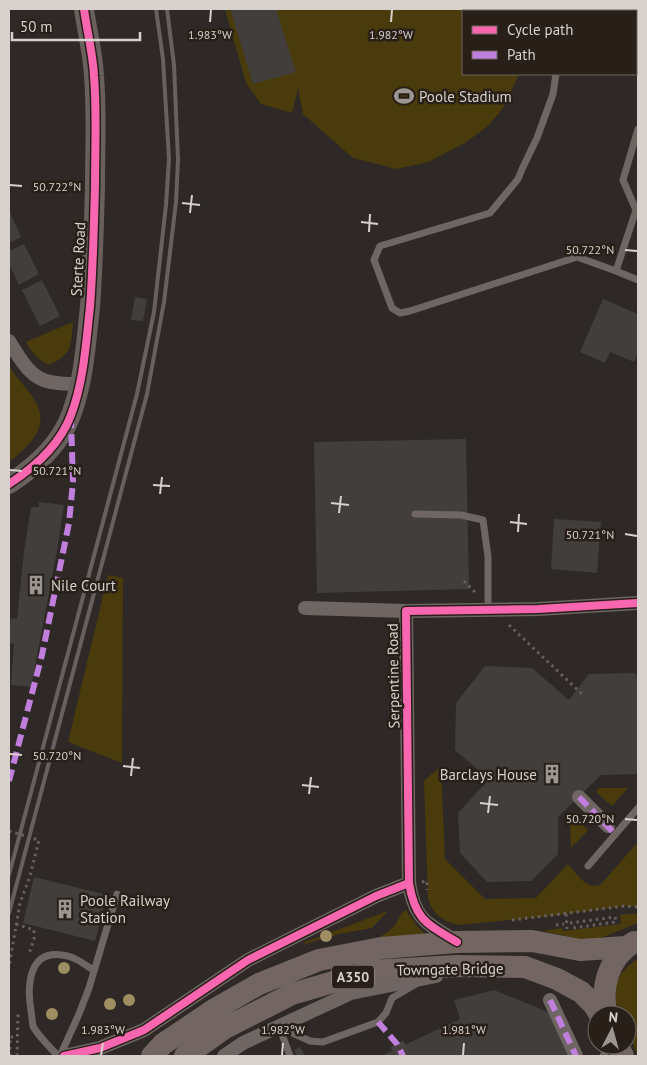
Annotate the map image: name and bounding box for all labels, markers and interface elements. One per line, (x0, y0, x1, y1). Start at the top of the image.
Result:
scale bar (12, 10, 140, 42)
legend (462, 10, 637, 75)
text: 50 m (20, 17, 53, 36)
text: Cycle path (507, 20, 573, 39)
text: 1.983°W (188, 27, 232, 42)
text: 1.982°W (369, 27, 413, 42)
text: Path (507, 45, 536, 64)
sports icon: Poole Stadium (393, 85, 415, 107)
place label: Poole Stadium (419, 87, 512, 106)
text: 50.722°N (33, 179, 81, 194)
street label: Sterte Road (67, 221, 89, 297)
text: 50.722°N (566, 242, 614, 257)
text: 50.721°N (33, 463, 81, 478)
text: 50.721°N (566, 527, 614, 542)
building icon: Nile Court (25, 574, 47, 596)
place label: Nile Court (51, 576, 116, 595)
street label: Serpentine Road (383, 623, 403, 729)
text: 50.720°N (33, 748, 81, 763)
building icon: Barclays House (541, 763, 563, 785)
place label: Barclays House (440, 765, 537, 784)
text: 50.720°N (566, 811, 614, 826)
place label: Poole Railway Station (80, 891, 170, 927)
building icon: Poole Railway Station (54, 898, 76, 920)
street label: Towngate Bridge (396, 959, 504, 979)
road number: A350 (332, 966, 374, 989)
north arrow (587, 1005, 637, 1055)
text: N (608, 1008, 619, 1027)
text: 1.983°W (81, 1022, 125, 1037)
text: 1.982°W (261, 1022, 305, 1037)
text: 1.981°W (442, 1022, 486, 1037)

